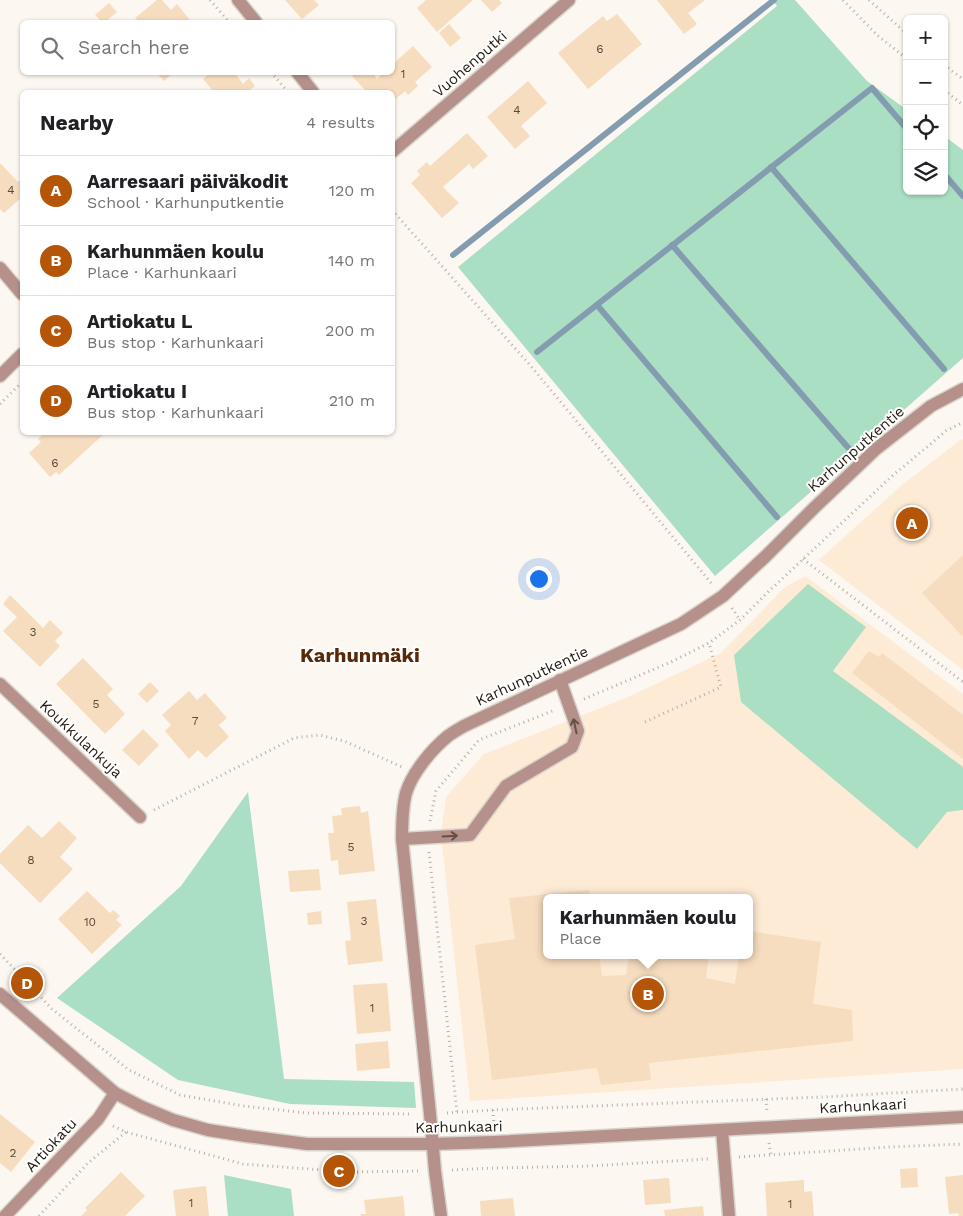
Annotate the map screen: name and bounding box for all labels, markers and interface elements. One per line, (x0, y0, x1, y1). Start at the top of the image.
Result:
map controls (903, 15, 948, 195)
button: + (903, 15, 948, 60)
search box (20, 20, 395, 75)
street label: Vuohenputki (429, 27, 511, 101)
icon: search (38, 34, 66, 62)
text: Search here (78, 36, 189, 59)
house number: 6 (596, 42, 604, 56)
button: − (903, 60, 948, 105)
house number: 1 (401, 67, 405, 81)
house number: 4 (513, 103, 521, 117)
button: locate (903, 105, 948, 150)
text: Nearby (40, 110, 113, 135)
text: 4 results (306, 113, 375, 132)
button: layers (903, 150, 948, 195)
text: Aarresaari päiväkodit (87, 170, 288, 193)
text: A (51, 181, 61, 200)
text: 120 m (329, 181, 375, 200)
house number: 4 (7, 183, 15, 197)
text: School · Karhunputkentie (87, 193, 284, 212)
text: Karhunmäen koulu (87, 240, 264, 263)
text: B (51, 251, 61, 270)
text: 140 m (328, 251, 375, 270)
text: Place · Karhunkaari (87, 263, 237, 282)
text: Artiokatu L (87, 310, 192, 333)
text: C (51, 321, 61, 340)
text: 200 m (325, 321, 375, 340)
text: Bus stop · Karhunkaari (87, 333, 264, 352)
text: Artiokatu I (87, 380, 187, 403)
text: D (50, 391, 62, 410)
text: 210 m (329, 391, 375, 410)
street label: Karhunputkentie (804, 402, 908, 496)
text: Bus stop · Karhunkaari (87, 403, 264, 422)
house number: 6 (51, 456, 59, 470)
pin: A (896, 504, 928, 542)
your location (526, 566, 552, 592)
house number: 3 (30, 625, 37, 639)
street label: Karhunputkentie (473, 642, 591, 710)
district label: Karhunmäki (300, 643, 420, 667)
street label: Koukkulankuja (36, 696, 126, 782)
house number: 5 (93, 697, 100, 711)
house number: 7 (192, 714, 199, 728)
one-way arrow (570, 718, 580, 734)
one-way arrow (442, 831, 458, 840)
house number: 5 (348, 840, 355, 854)
house number: 8 (27, 853, 35, 867)
popup (543, 894, 753, 959)
text: Karhunmäen koulu (559, 906, 737, 929)
house number: 3 (361, 914, 368, 928)
house number: 10 (84, 915, 96, 929)
text: Place (559, 929, 601, 948)
pin: D (11, 964, 43, 1002)
pin: B (632, 975, 664, 1013)
house number: 1 (370, 1001, 374, 1015)
street label: Karhunkaari (819, 1095, 907, 1117)
street label: Artiokatu (22, 1114, 80, 1176)
street label: Karhunkaari (415, 1117, 503, 1137)
house number: 2 (10, 1146, 17, 1160)
pin: C (323, 1152, 355, 1190)
house number: 1 (189, 1196, 193, 1210)
house number: 1 (788, 1197, 792, 1211)

